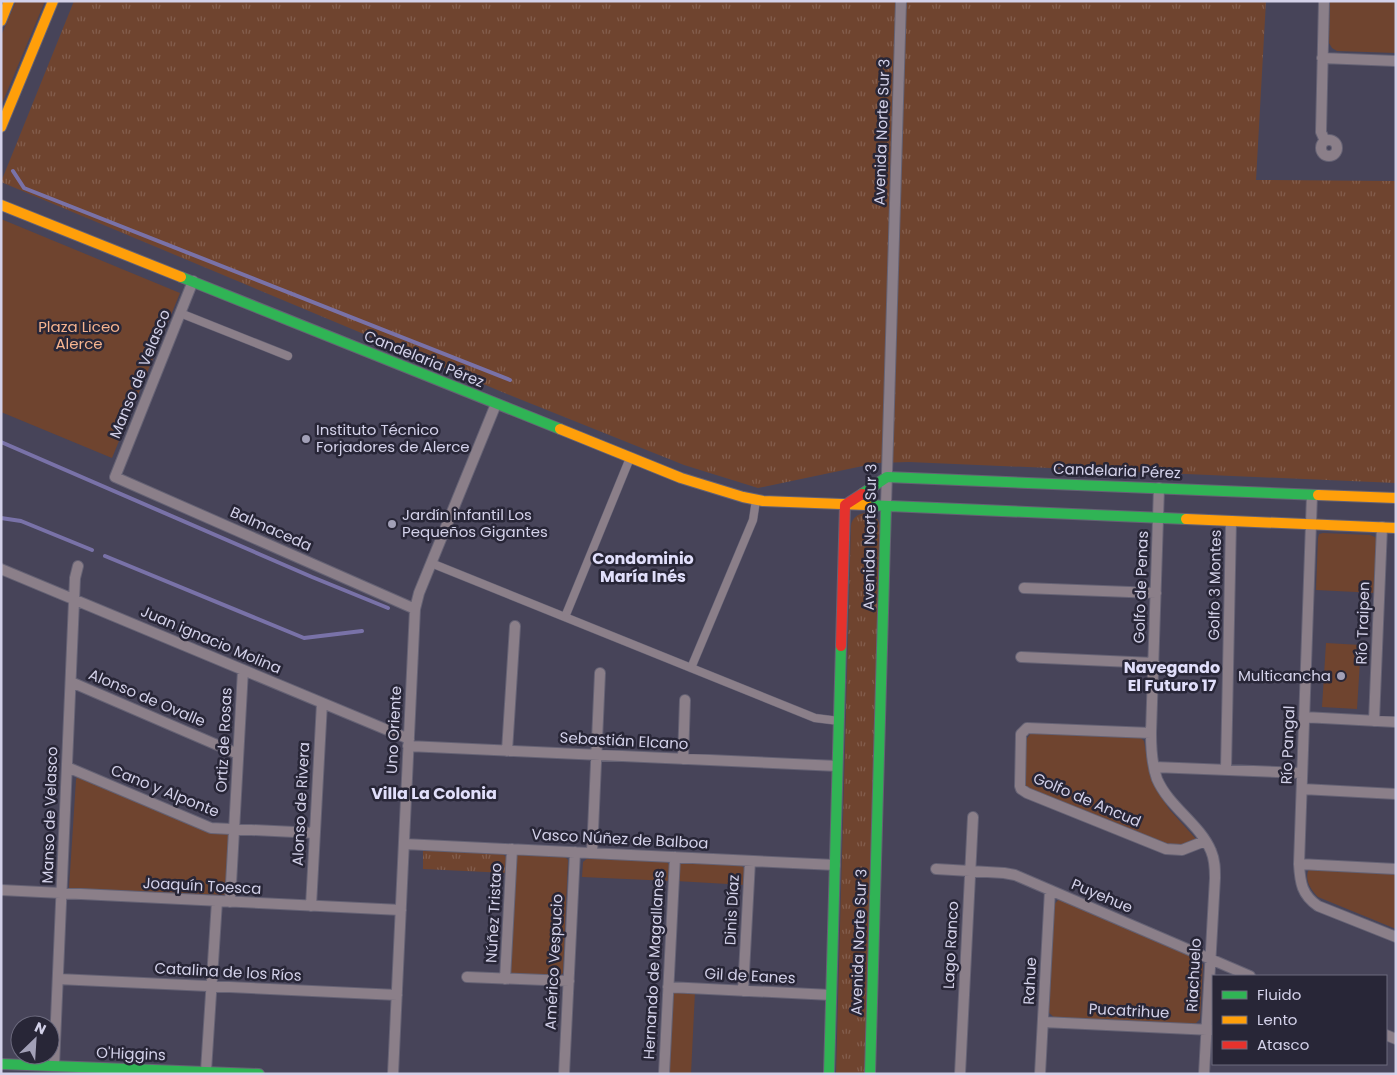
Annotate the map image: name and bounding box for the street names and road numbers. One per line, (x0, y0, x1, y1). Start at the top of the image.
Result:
street label: Avenida Norte Sur 3 (868, 58, 895, 206)
street label: Manso de Velasco (104, 306, 175, 441)
street label: Candelaria Pérez (361, 325, 487, 392)
street label: Candelaria Pérez (1053, 458, 1181, 483)
street label: Avenida Norte Sur 3 (858, 463, 881, 611)
street label: Balmaceda (227, 501, 315, 556)
street label: Golfo 3 Montes (1203, 529, 1226, 641)
street label: Golfo de Penas (1128, 530, 1153, 644)
street label: Río Traipen (1351, 581, 1374, 665)
street label: Juan ignacio Molina (138, 600, 285, 679)
street label: Alonso de Ovalle (86, 663, 209, 732)
street label: Uno Oriente (381, 685, 406, 775)
street label: Ortiz de Rosas (210, 687, 237, 793)
street label: Río Pangal (1276, 705, 1299, 785)
street label: Sebastián Elcano (559, 727, 689, 754)
street label: Alonso de Rivera (287, 741, 314, 867)
street label: Manso de Velasco (37, 746, 62, 884)
street label: Cano y Alponte (108, 759, 223, 822)
street label: Golfo de Ancud (1030, 767, 1144, 832)
street label: Vasco Núñez de Balboa (531, 823, 709, 854)
street label: Núñez Tristao (480, 862, 507, 964)
street label: Avenida Norte Sur 3 (845, 868, 872, 1016)
street label: Hernando de Magallanes (638, 870, 669, 1060)
street label: Joaquín Toesca (142, 872, 262, 899)
street label: Puyehue (1068, 873, 1136, 918)
street label: Dinis Díaz (719, 874, 744, 946)
street label: Américo Vespucio (539, 893, 568, 1031)
street label: Lago Ranco (938, 901, 963, 989)
street label: Riachuelo (1181, 938, 1206, 1012)
street label: Catalina de los Ríos (154, 957, 302, 986)
street label: Rahue (1018, 957, 1041, 1005)
street label: Gil de Eanes (704, 963, 796, 988)
street label: Pucatrihue (1088, 998, 1170, 1023)
street label: O'Higgins (96, 1042, 166, 1065)

